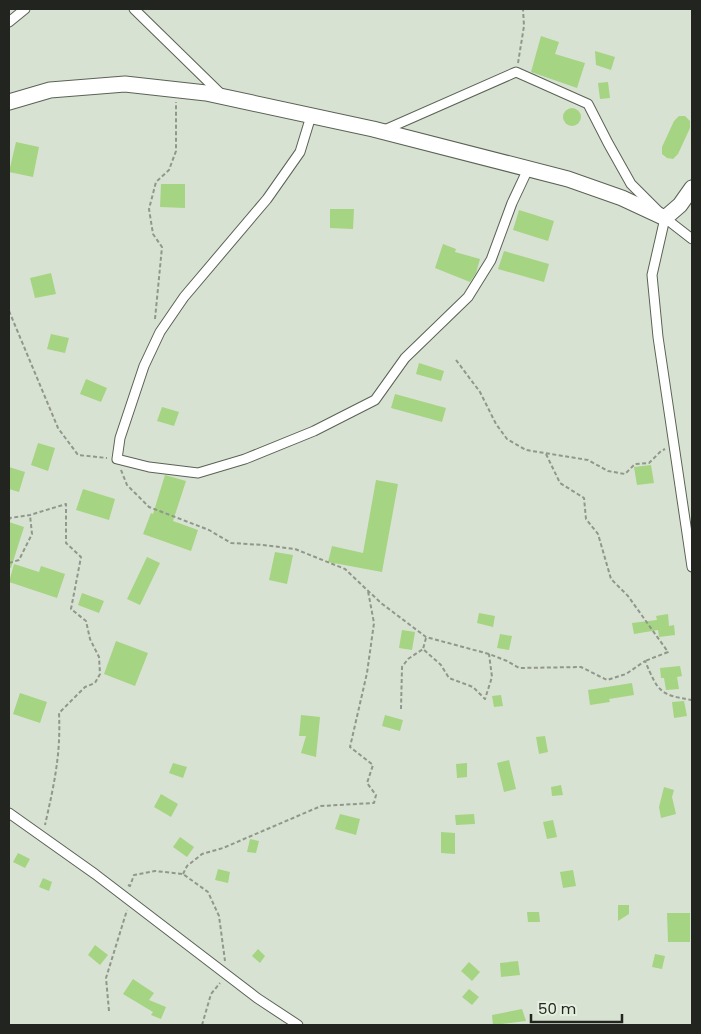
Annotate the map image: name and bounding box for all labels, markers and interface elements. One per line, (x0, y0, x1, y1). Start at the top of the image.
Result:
scale bar (531, 992, 622, 1024)
text: 50 m (538, 998, 576, 1019)

